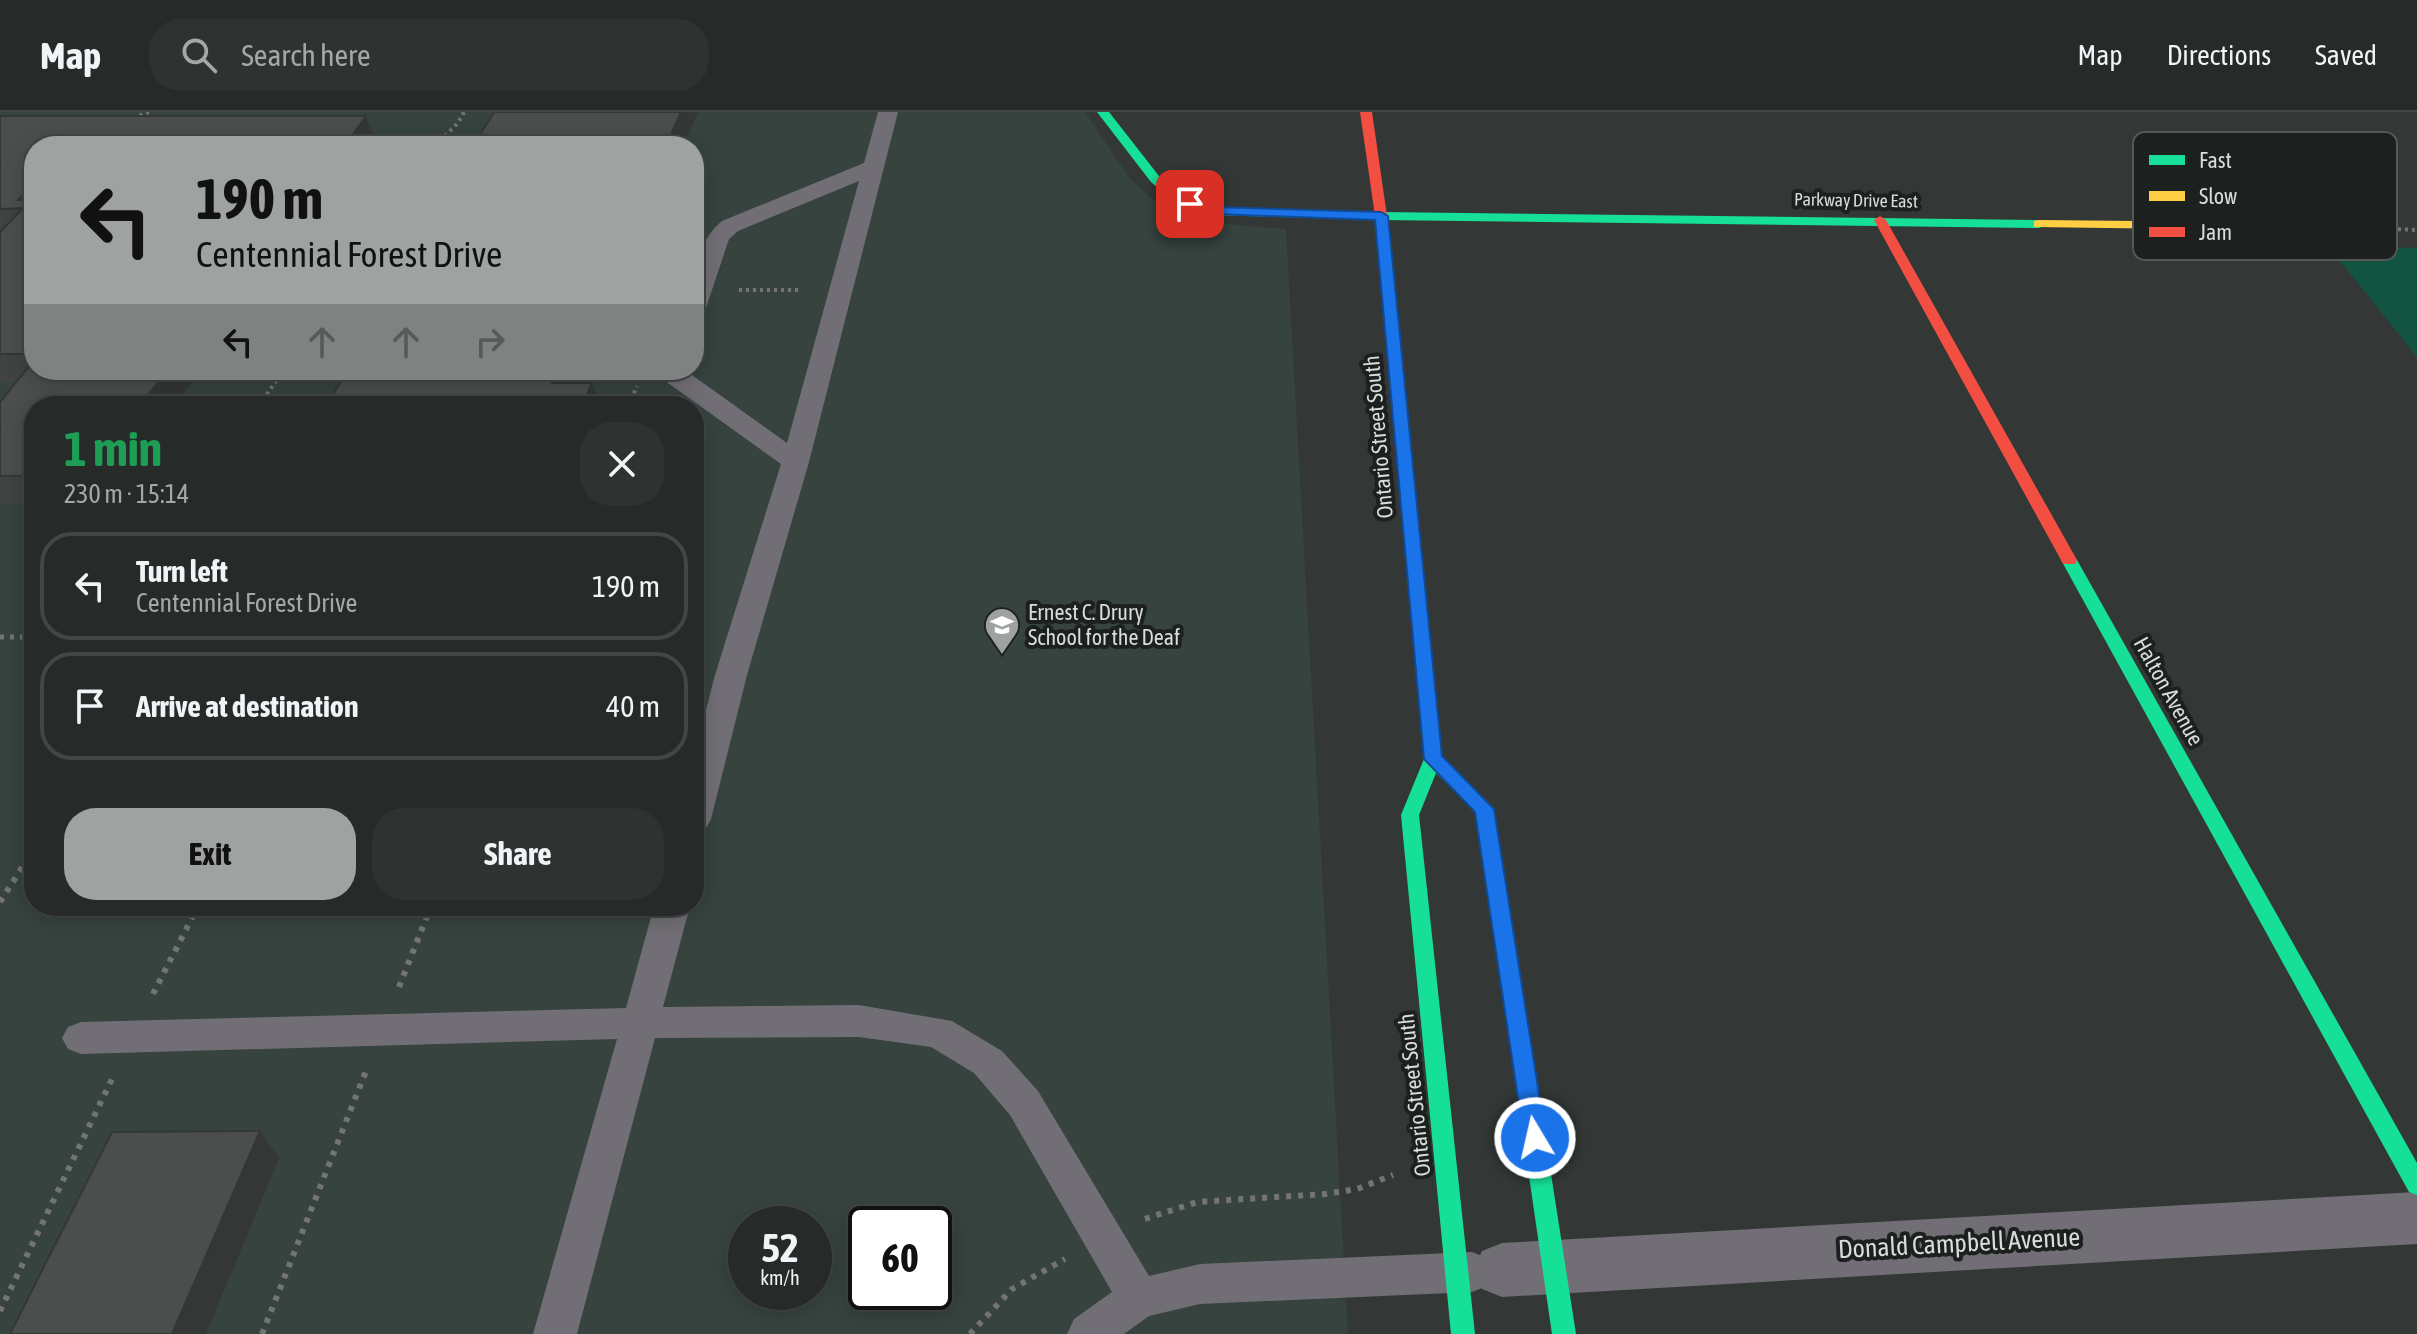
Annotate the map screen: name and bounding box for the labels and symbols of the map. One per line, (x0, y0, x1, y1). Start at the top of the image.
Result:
legend (2133, 132, 2397, 260)
text: Fast (2199, 147, 2232, 173)
pin (1156, 170, 1224, 238)
text: Slow (2199, 183, 2237, 209)
street label: Parkway Drive East (1794, 188, 1918, 212)
text: Jam (2199, 219, 2232, 245)
street label: Ontario Street South (1358, 354, 1398, 520)
place label: Ernest C. Drury School for the Deaf (1028, 599, 1180, 650)
school or university icon: Ernest C. Drury School for the Deaf (983, 606, 1021, 656)
street label: Halton Avenue (2129, 632, 2209, 750)
street label: Ontario Street South (1393, 1012, 1435, 1178)
position arrow (1493, 1096, 1577, 1180)
speed limit sign: 60 (848, 1206, 952, 1310)
street label: Donald Campbell Avenue (1837, 1222, 2081, 1264)

